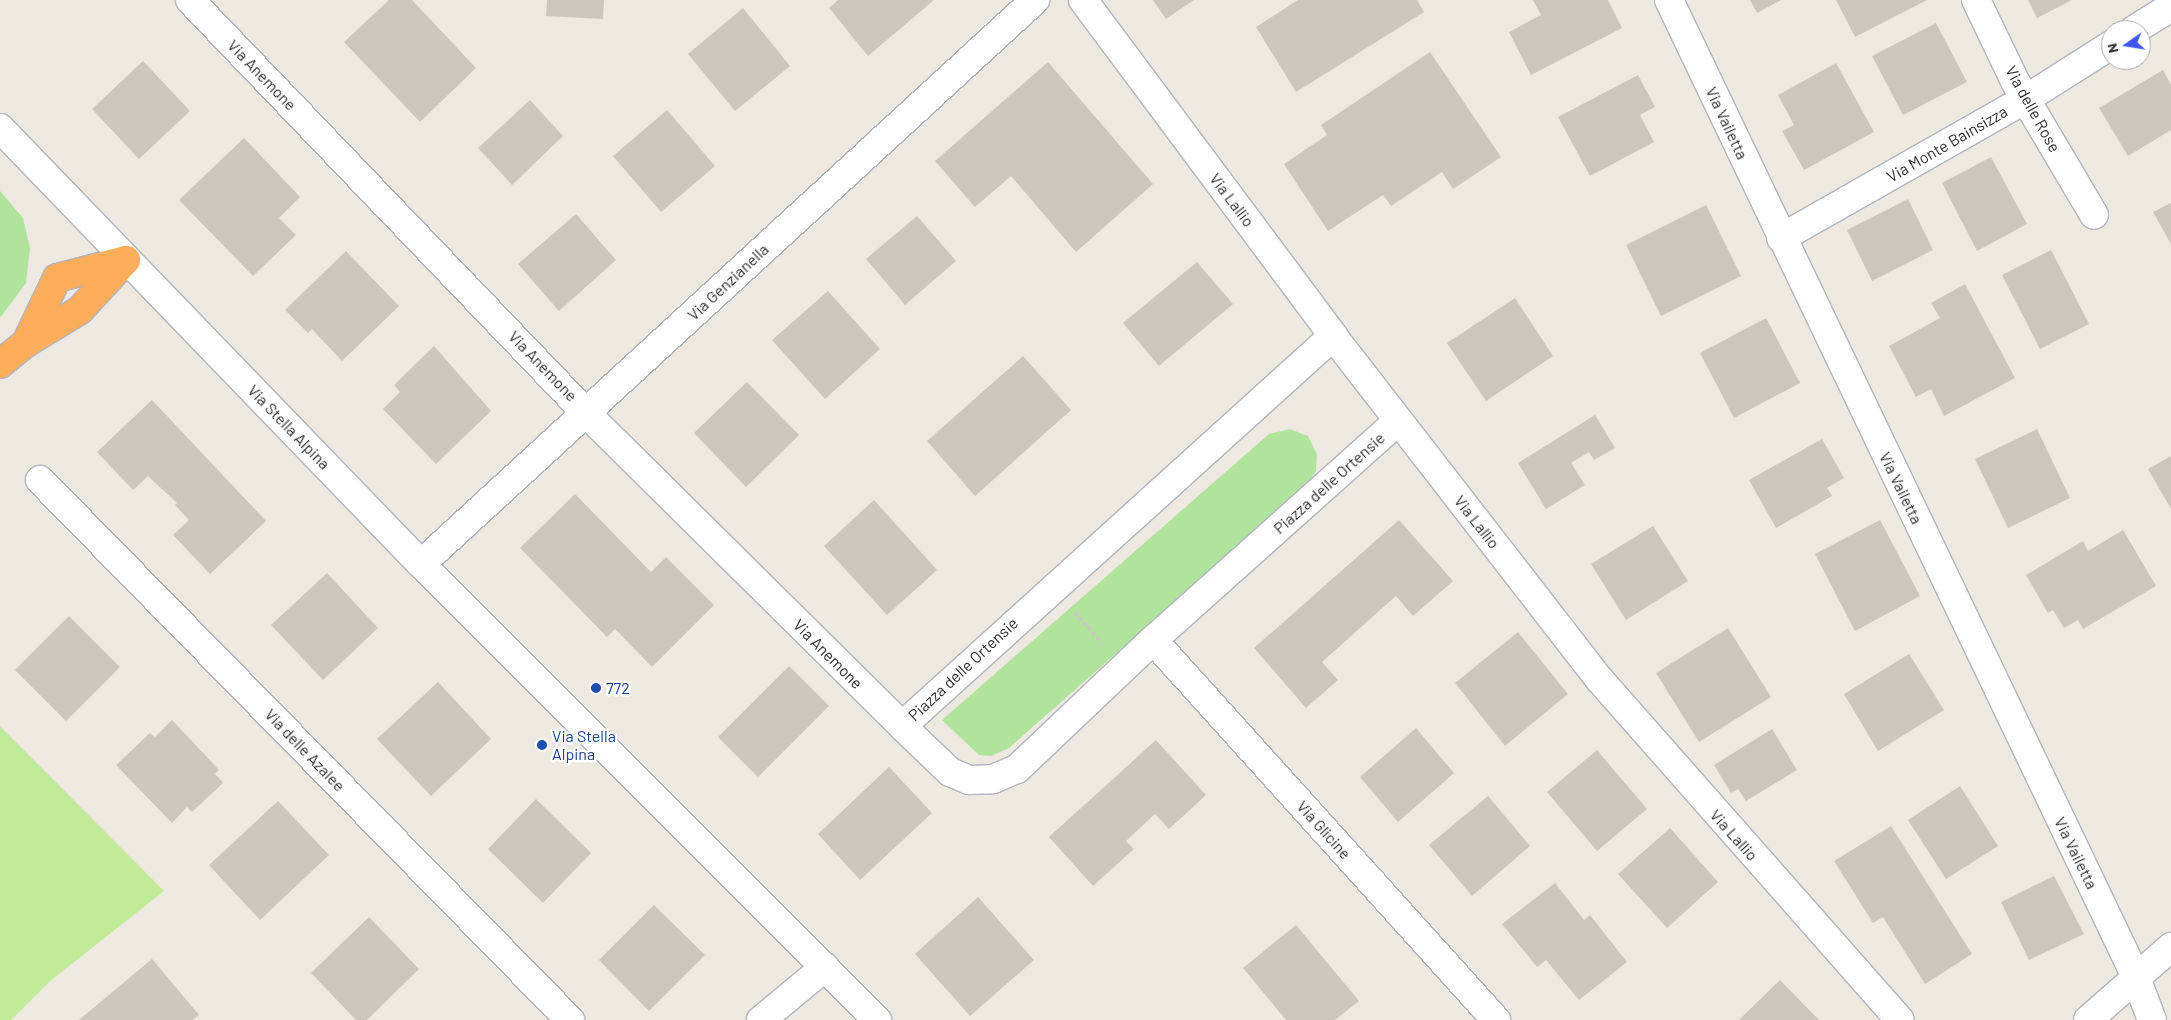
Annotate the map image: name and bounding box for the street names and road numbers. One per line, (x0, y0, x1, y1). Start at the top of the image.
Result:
street label: Via Anemone (224, 36, 300, 114)
street label: Via delle Rose (2001, 62, 2065, 156)
street label: Via Vailetta (1702, 84, 1752, 162)
street label: Via Monte Bainsizza (1883, 102, 2011, 186)
street label: Via Lallio (1206, 169, 1258, 231)
street label: Via Genzianella (684, 240, 772, 324)
street label: Via Anemone (505, 327, 581, 405)
street label: Via Stella Alpina (244, 381, 334, 473)
street label: Piazza delle Ortensie (1270, 428, 1388, 538)
street label: Via Vailetta (1875, 449, 1927, 527)
street label: Via Lallio (1450, 492, 1504, 552)
street label: Piazza delle Ortensie (904, 613, 1022, 725)
street label: Via Anemone (789, 615, 867, 693)
street label: Via delle Azalee (261, 705, 349, 795)
street label: Via Glicine (1293, 797, 1355, 863)
street label: Via Lallio (1706, 805, 1762, 865)
street label: Via Vailetta (2050, 814, 2102, 892)

